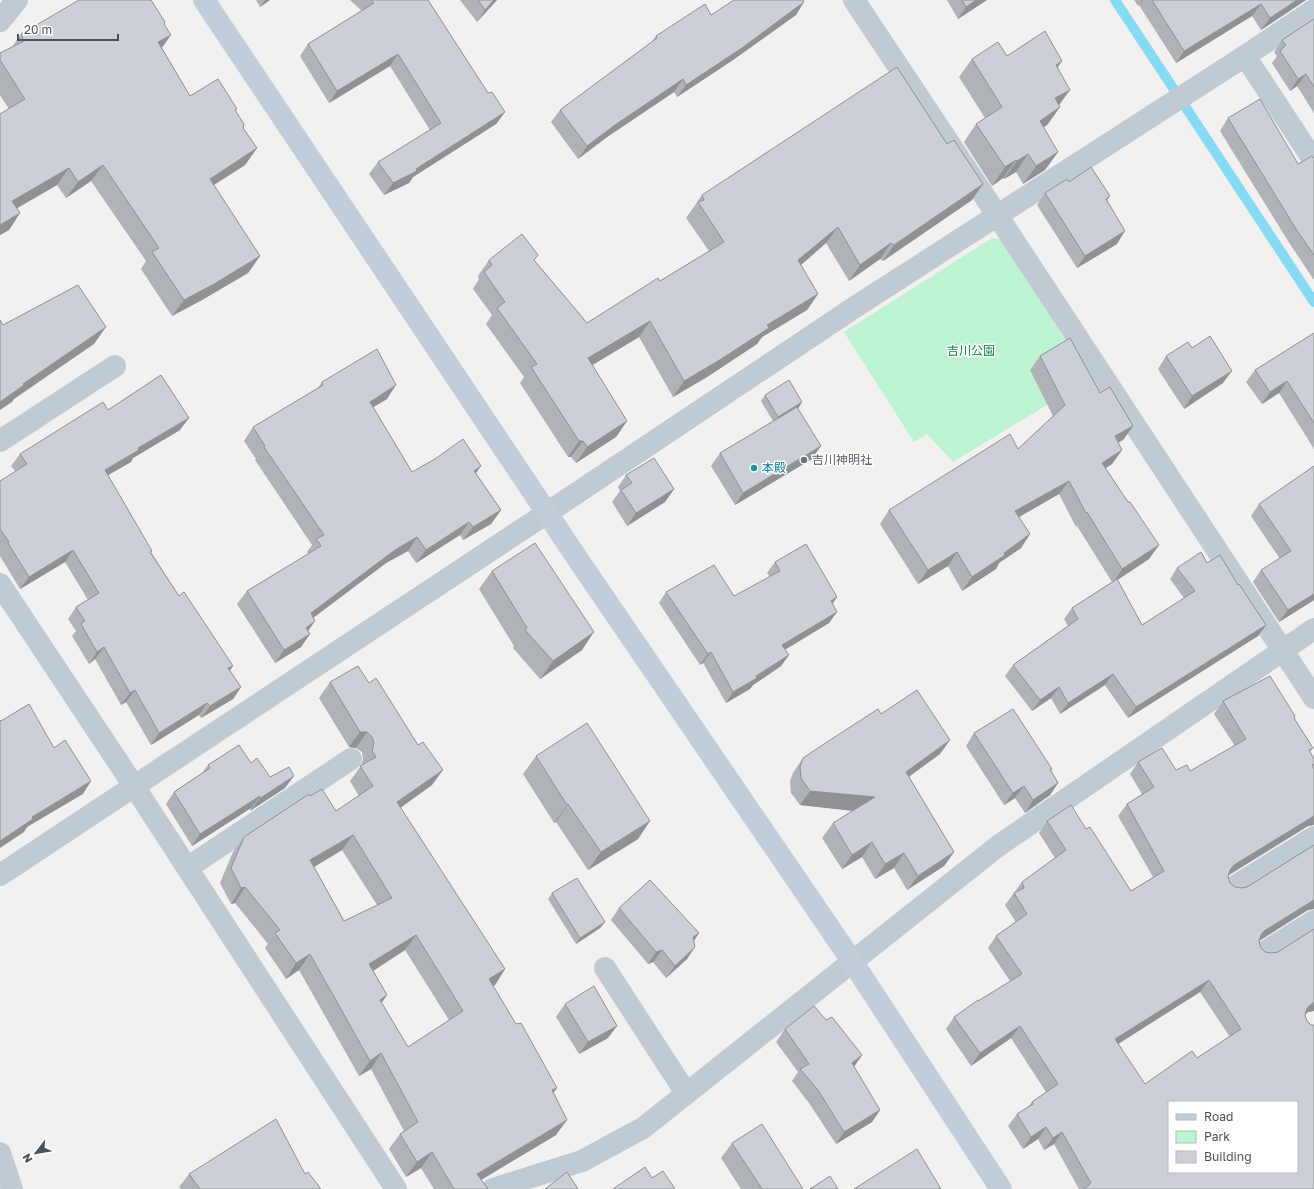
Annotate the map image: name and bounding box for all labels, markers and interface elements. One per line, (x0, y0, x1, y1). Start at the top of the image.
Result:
scale bar (18, 16, 118, 42)
text: 20 m (24, 22, 52, 37)
park label: 吉川公園 (947, 343, 995, 358)
place label: 吉川神明社 (812, 452, 872, 467)
marker: 吉川神明社 (799, 455, 809, 465)
place label: 本殿 (762, 460, 786, 475)
marker: 本殿 (749, 463, 759, 473)
legend (1168, 1101, 1298, 1173)
text: Road (1204, 1109, 1233, 1124)
text: Park (1204, 1129, 1230, 1144)
north arrow (16, 1133, 56, 1173)
text: Building (1204, 1149, 1252, 1164)
text: N (19, 1151, 35, 1165)

